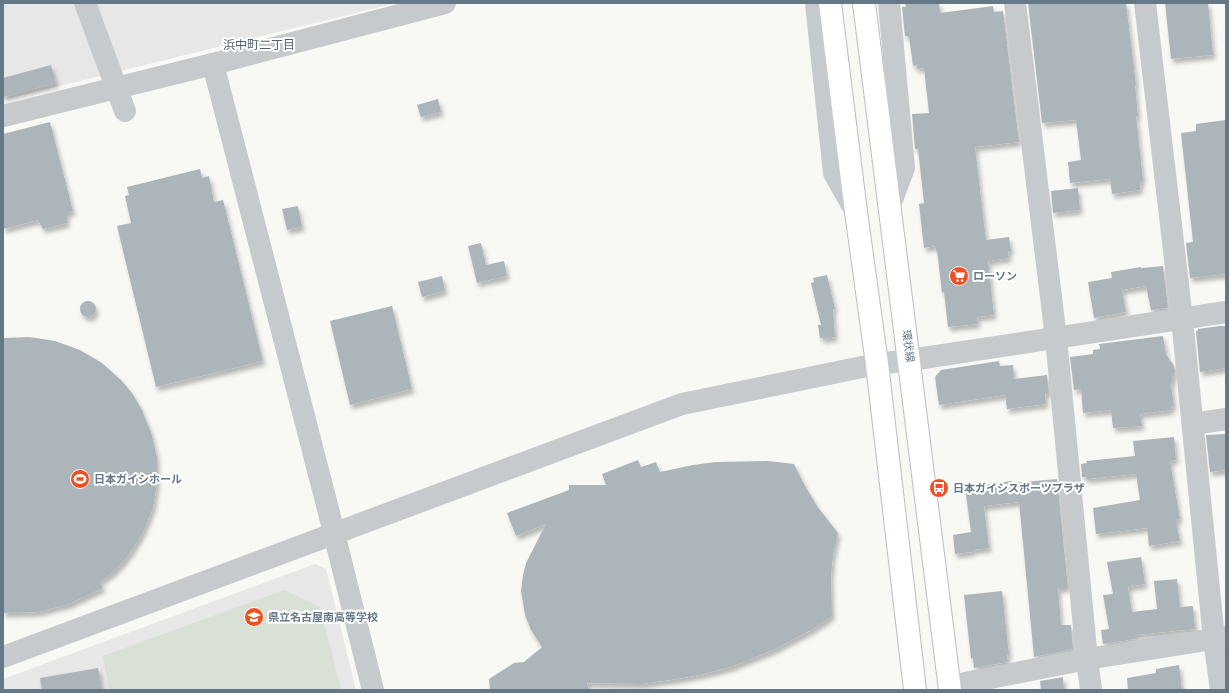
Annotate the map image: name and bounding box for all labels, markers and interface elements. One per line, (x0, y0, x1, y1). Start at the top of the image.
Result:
district label: 浜中町二丁目 (223, 38, 295, 52)
supermarket icon: ローソン (948, 265, 970, 287)
place label: ローソン (973, 270, 1017, 283)
street label: 環状線 (899, 329, 917, 363)
sports icon: 日本ガイシホール (69, 468, 91, 490)
place label: 日本ガイシホール (94, 473, 182, 486)
bus stop icon: 日本ガイシスポーツプラザ (928, 477, 950, 499)
place label: 日本ガイシスポーツプラザ (953, 482, 1085, 495)
school or university icon: 県立名古屋南高等学校 (243, 606, 265, 628)
place label: 県立名古屋南高等学校 (268, 611, 378, 624)

